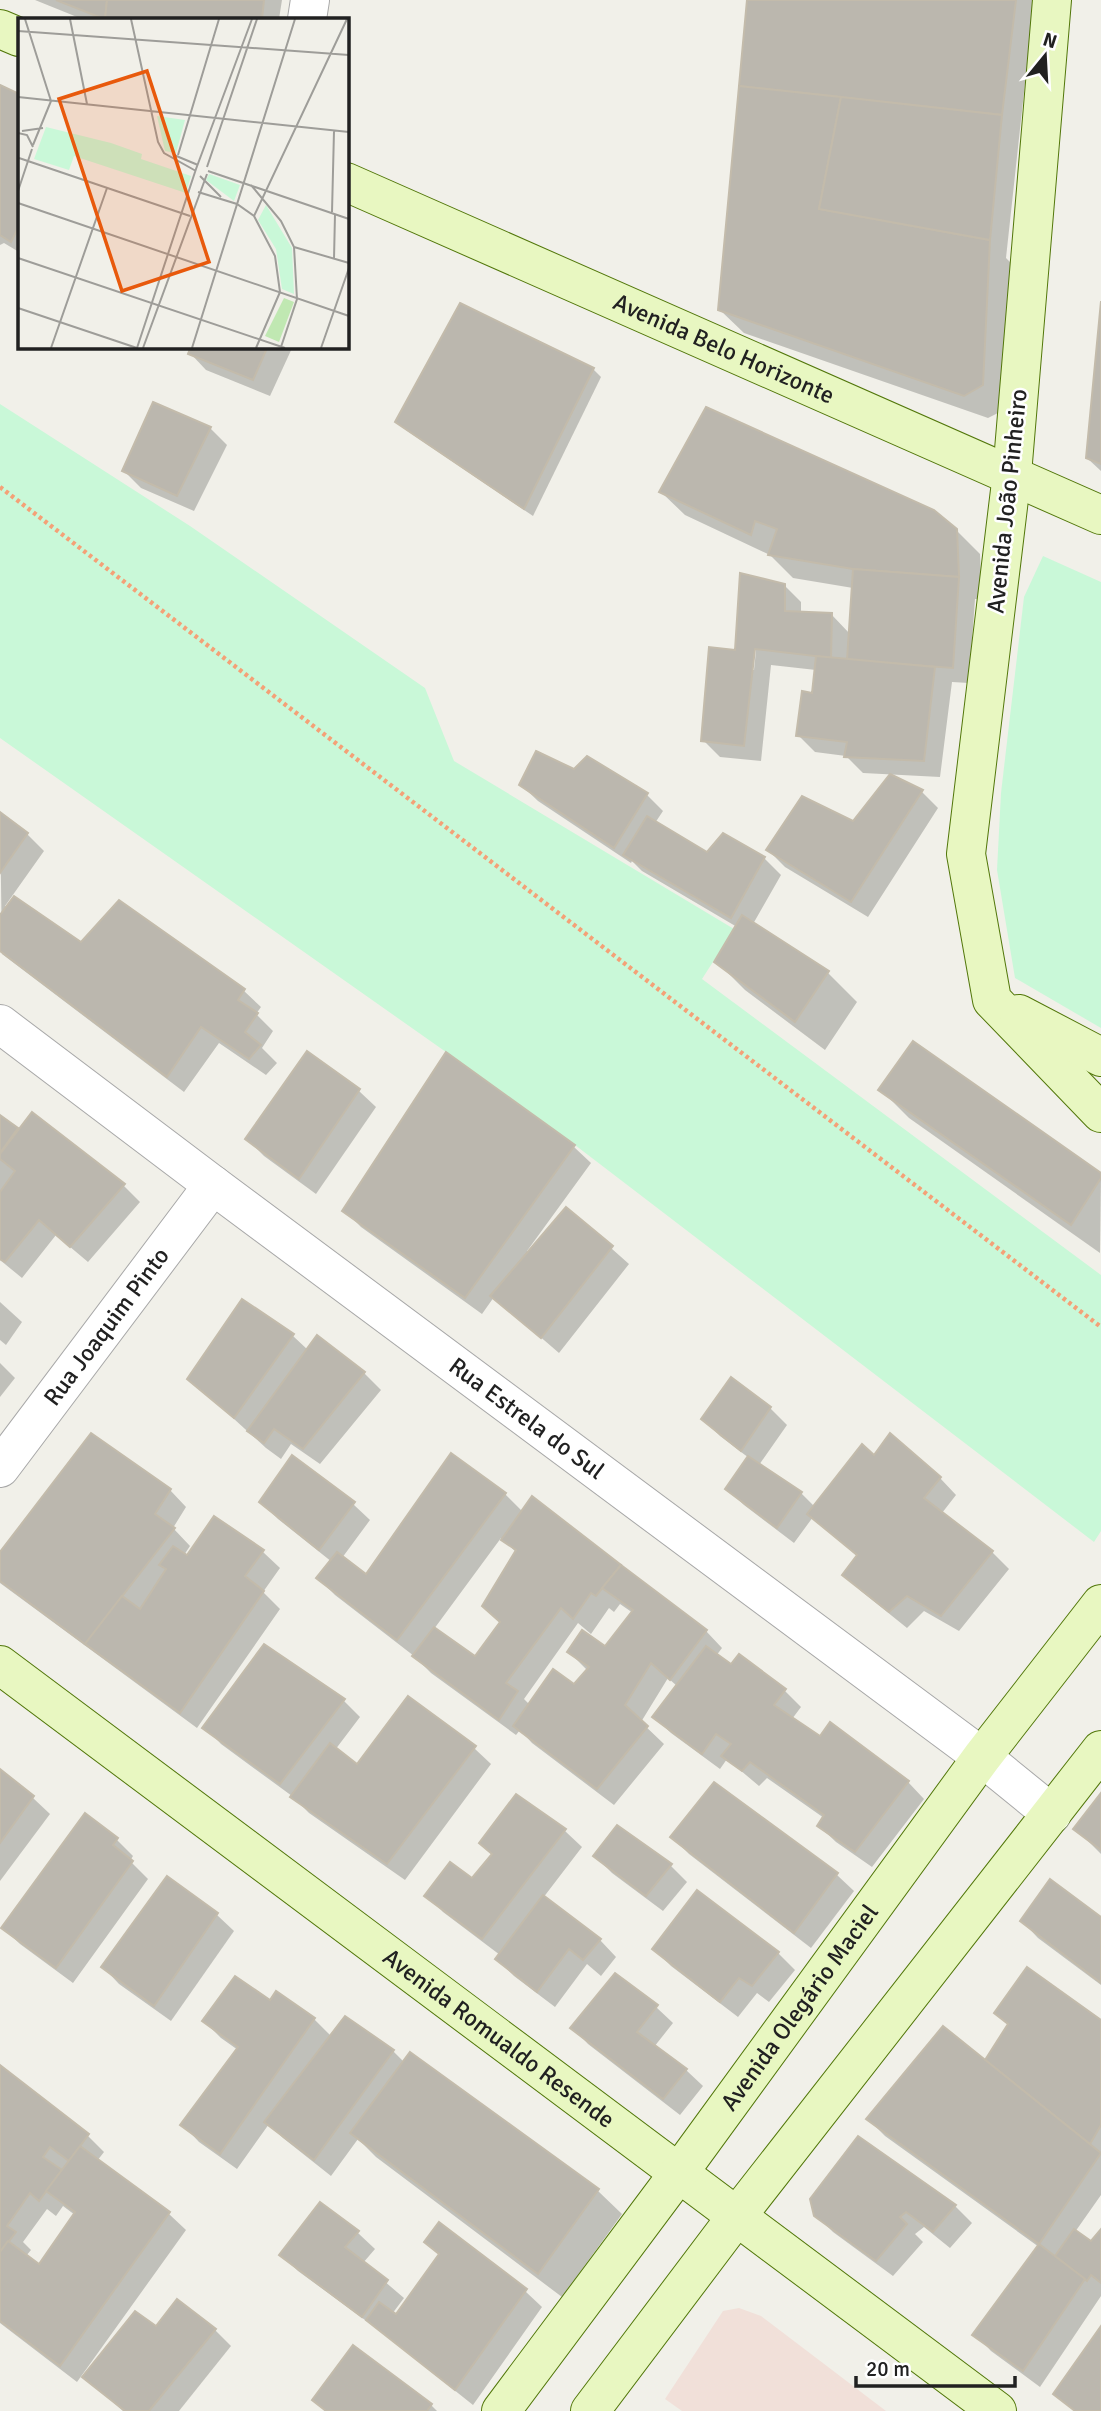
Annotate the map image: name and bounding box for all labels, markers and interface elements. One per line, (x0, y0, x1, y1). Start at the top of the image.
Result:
inset map (18, 18, 348, 348)
north arrow (1010, 21, 1080, 91)
text: N (1040, 27, 1060, 54)
street label: Avenida Belo Horizonte (609, 287, 839, 411)
street label: Avenida João Pinheiro (980, 387, 1034, 615)
street label: Rua Joaquim Pinto (37, 1241, 176, 1412)
street label: Rua Estrela do Sul (443, 1351, 610, 1486)
street label: Avenida Olegário Maciel (714, 1898, 885, 2117)
street label: Avenida Romualdo Resende (377, 1942, 621, 2135)
scale bar (856, 2344, 1015, 2388)
text: 20 m (866, 2356, 910, 2382)

